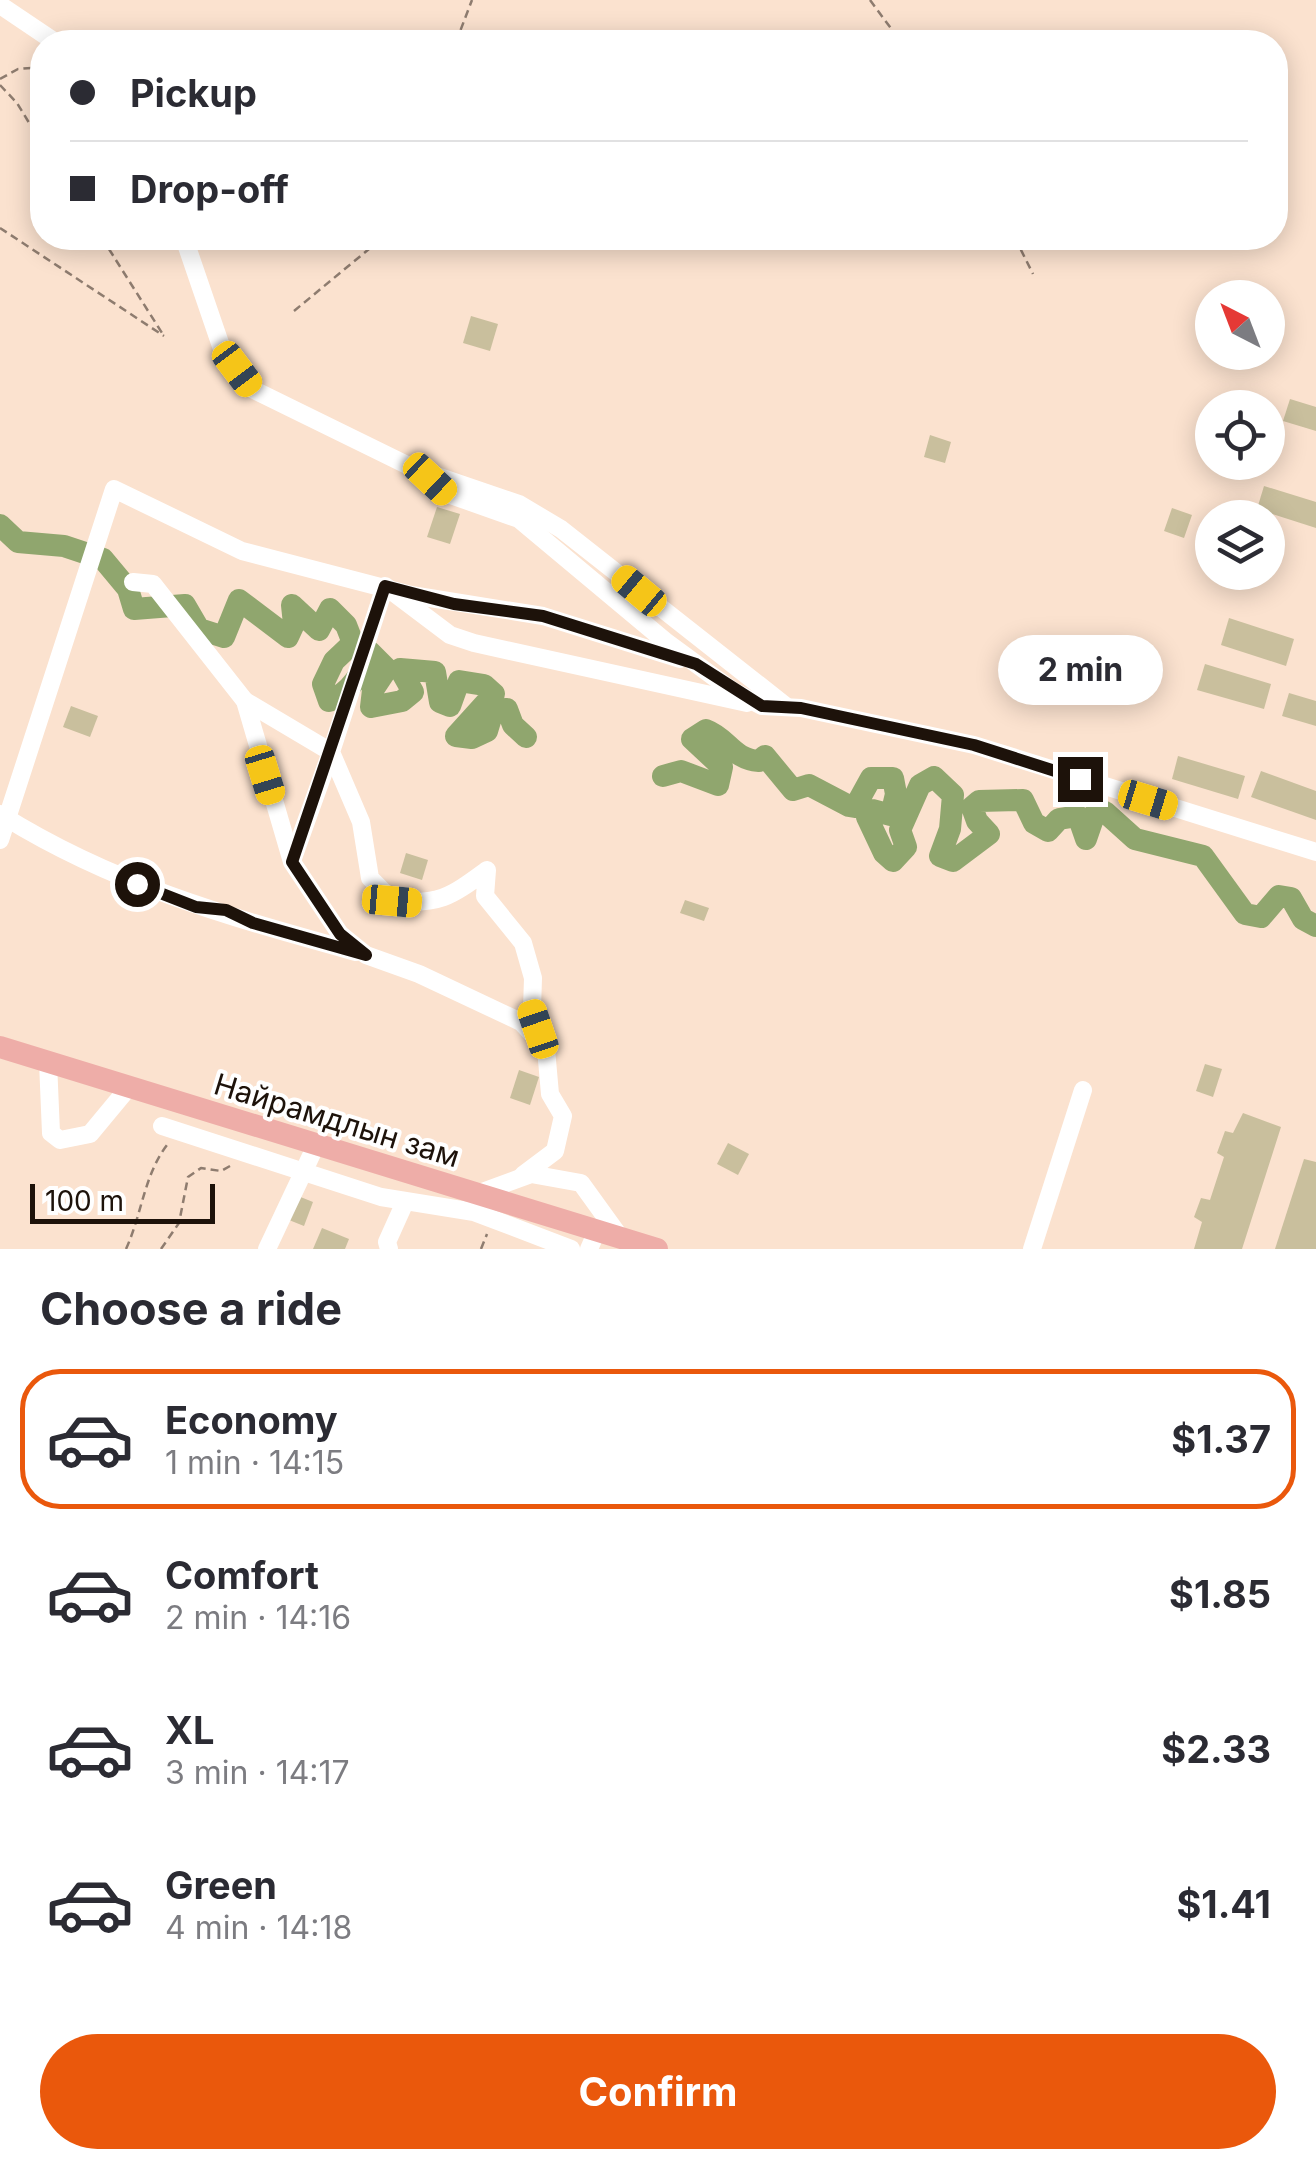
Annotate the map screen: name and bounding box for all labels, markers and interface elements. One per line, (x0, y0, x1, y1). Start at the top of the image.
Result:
text: Pickup (130, 70, 257, 116)
text: Drop-off (130, 166, 289, 212)
north arrow (1195, 280, 1285, 370)
map controls (1195, 280, 1285, 590)
car (207, 336, 267, 402)
button: locate (1195, 390, 1285, 480)
car (398, 448, 462, 510)
button: layers (1195, 500, 1285, 590)
car (606, 560, 672, 622)
callout: 2 min (998, 634, 1162, 704)
text: 2 min (1038, 650, 1123, 689)
car (242, 742, 288, 808)
route end (1058, 757, 1103, 802)
car (1115, 777, 1181, 823)
route start (115, 862, 160, 907)
car (361, 883, 423, 919)
car (514, 996, 562, 1062)
street label: Найрамдлын зам (210, 1066, 464, 1174)
scale bar (30, 1179, 215, 1224)
text: 100 m (45, 1184, 124, 1218)
text: Choose a ride (40, 1281, 342, 1336)
icon: car (45, 1394, 135, 1484)
text: Economy (165, 1397, 338, 1443)
text: $1.37 (1171, 1416, 1271, 1462)
text: 1 min · 14:15 (165, 1443, 344, 1482)
icon: car (45, 1549, 135, 1639)
text: Comfort (165, 1552, 319, 1598)
text: $1.85 (1169, 1571, 1271, 1617)
text: 2 min · 14:16 (165, 1598, 351, 1637)
icon: car (45, 1704, 135, 1794)
text: XL (165, 1707, 215, 1753)
text: $2.33 (1161, 1726, 1271, 1772)
text: 3 min · 14:17 (165, 1753, 350, 1792)
icon: car (45, 1859, 135, 1949)
text: Green (165, 1862, 277, 1908)
text: $1.41 (1176, 1881, 1271, 1927)
text: 4 min · 14:18 (165, 1908, 352, 1947)
button: Confirm (40, 2034, 1276, 2149)

